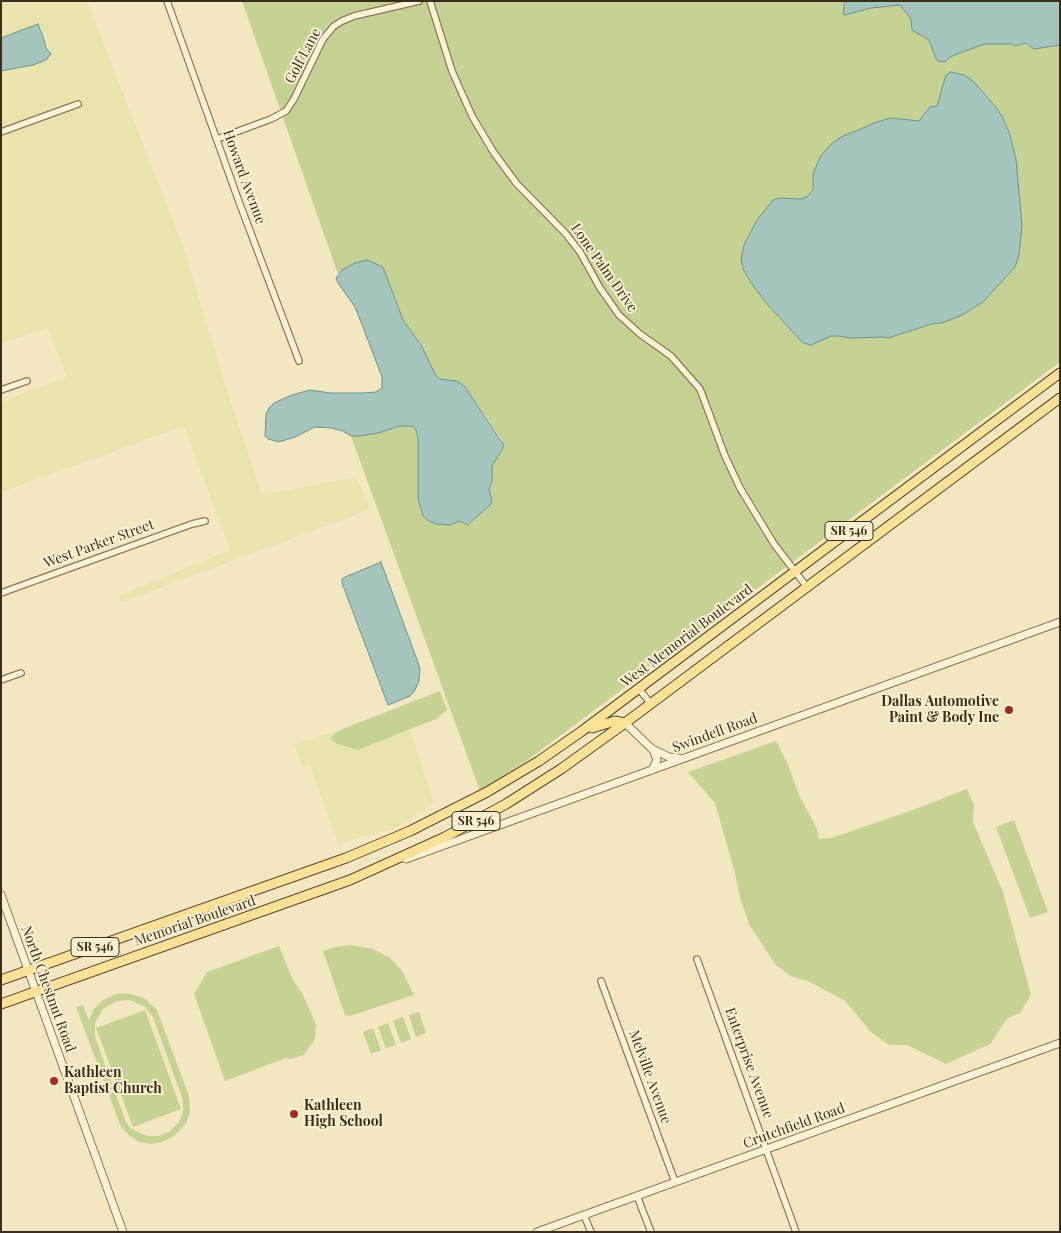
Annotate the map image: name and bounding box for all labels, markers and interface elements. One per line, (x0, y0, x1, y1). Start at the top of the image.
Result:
street label: Golf Lane (281, 25, 325, 87)
street label: Howard Avenue (219, 127, 269, 227)
street label: Lone Palm Drive (567, 221, 641, 315)
street label: West Parker Street (42, 516, 156, 572)
road number: SR 546 (825, 522, 873, 540)
street label: West Memorial Boulevard (618, 581, 756, 691)
place label: Dallas Automotive Paint & Body Inc (881, 694, 999, 726)
marker: Dallas Automotive Paint & Body Inc (1003, 704, 1015, 716)
street label: Swindell Road (670, 710, 760, 756)
road number: SR 546 (452, 811, 500, 830)
street label: Memorial Boulevard (132, 892, 258, 950)
street label: North Chestnut Road (17, 924, 79, 1054)
road number: SR 546 (71, 938, 119, 956)
street label: Enterprise Avenue (721, 1005, 777, 1121)
street label: Melville Avenue (625, 1028, 675, 1126)
place label: Kathleen Baptist Church (64, 1065, 162, 1098)
marker: Kathleen Baptist Church (48, 1075, 60, 1087)
place label: Kathleen High School (304, 1098, 383, 1130)
street label: Crutchfield Road (741, 1100, 847, 1152)
marker: Kathleen High School (288, 1108, 300, 1120)

